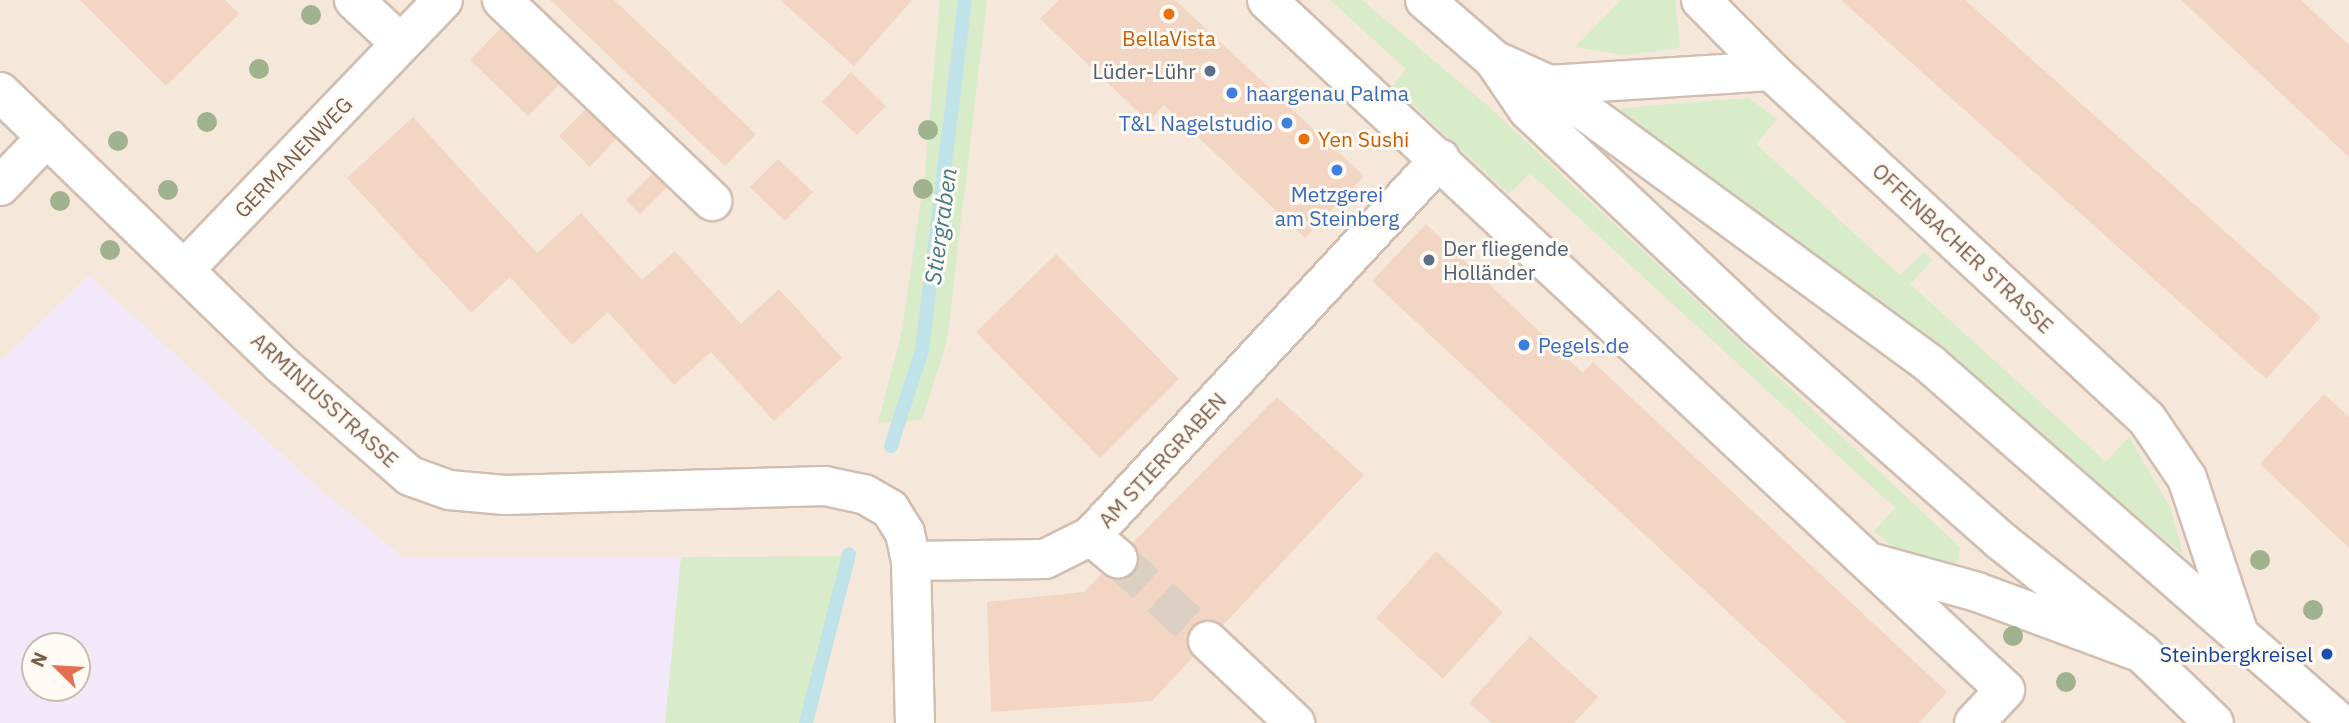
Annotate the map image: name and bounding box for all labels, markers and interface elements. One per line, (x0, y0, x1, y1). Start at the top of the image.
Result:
marker: BellaVista (1161, 6, 1177, 22)
place label: BellaVista (1122, 25, 1216, 51)
place label: Lüder-Lühr (1093, 58, 1196, 84)
marker: Lüder-Lühr (1202, 63, 1218, 79)
place label: haargenau Palma (1246, 80, 1409, 106)
marker: haargenau Palma (1224, 85, 1240, 101)
street label: GERMANENWEG (229, 91, 357, 223)
place label: T&L Nagelstudio (1119, 110, 1273, 136)
marker: T&L Nagelstudio (1279, 115, 1295, 131)
place label: Yen Sushi (1318, 126, 1409, 152)
marker: Yen Sushi (1296, 131, 1312, 147)
street label: OFFENBACHER STRASSE (1867, 158, 2059, 338)
marker: Metzgerei am Steinberg (1329, 162, 1345, 178)
water label: Stiergraben (918, 166, 962, 286)
place label: Metzgerei am Steinberg (1275, 181, 1399, 231)
place label: Der fliegende Holländer (1443, 235, 1569, 285)
marker: Der fliegende Holländer (1421, 252, 1437, 268)
street label: ARMINIUSSTRASSE (246, 327, 404, 473)
place label: Pegels.de (1538, 332, 1629, 358)
marker: Pegels.de (1516, 337, 1532, 353)
street label: AM STIERGRABEN (1093, 387, 1231, 533)
north arrow (21, 632, 91, 702)
place label: Steinbergkreisel (2160, 641, 2313, 667)
marker: Steinbergkreisel (2319, 646, 2335, 662)
text: N (25, 648, 52, 670)

